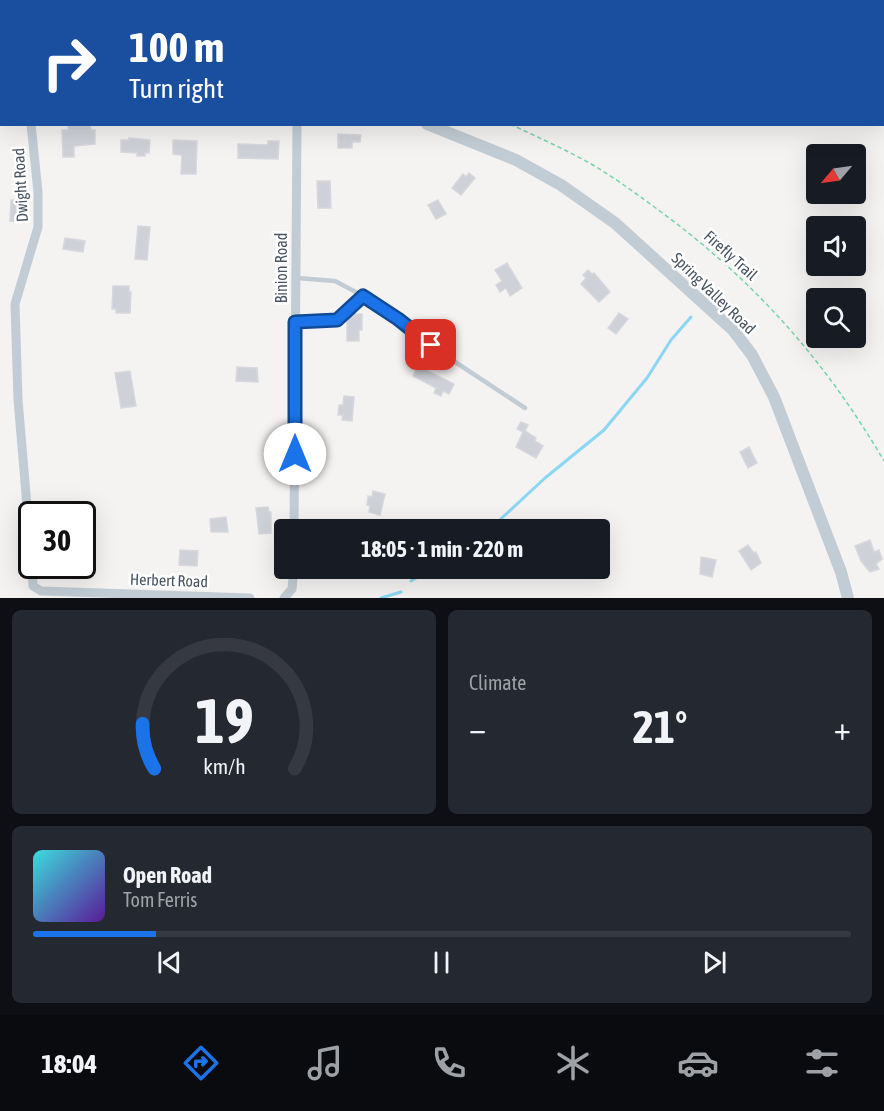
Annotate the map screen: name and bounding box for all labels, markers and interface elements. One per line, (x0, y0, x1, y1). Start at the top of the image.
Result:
text: 100 m (129, 23, 224, 71)
icon: right (30, 24, 108, 102)
text: Turn right (129, 73, 224, 104)
north arrow (806, 144, 866, 204)
map controls (806, 144, 866, 348)
street label: Dwight Road (9, 147, 32, 223)
button: sound (806, 216, 866, 276)
street label: Firefly Trail (700, 226, 762, 285)
street label: Binion Road (272, 233, 290, 303)
street label: Spring Valley Road (668, 249, 759, 338)
button: search (806, 288, 866, 348)
pin (405, 319, 456, 370)
icon: arrive (414, 328, 447, 361)
position arrow (263, 422, 327, 486)
speed limit sign: 30 (18, 501, 96, 579)
text: 18:05 · 1 min · 220 m (361, 536, 523, 562)
street label: Herbert Road (130, 570, 208, 590)
text: Climate (469, 671, 526, 694)
text: 19 (195, 685, 253, 756)
text: 21° (633, 701, 687, 753)
text: − (469, 709, 486, 747)
text: + (834, 709, 851, 747)
text: km/h (203, 754, 245, 779)
text: Open Road (123, 862, 212, 888)
text: Tom Ferris (123, 888, 197, 911)
icon: previous (153, 946, 186, 979)
icon: pause (425, 946, 458, 979)
icon: next (698, 946, 731, 979)
icon: directions (180, 1042, 222, 1084)
icon: music (304, 1042, 346, 1084)
icon: phone (428, 1042, 470, 1084)
icon: climate (552, 1042, 594, 1084)
icon: car (677, 1042, 719, 1084)
icon: filters (801, 1042, 843, 1084)
text: 18:04 (41, 1048, 97, 1079)

